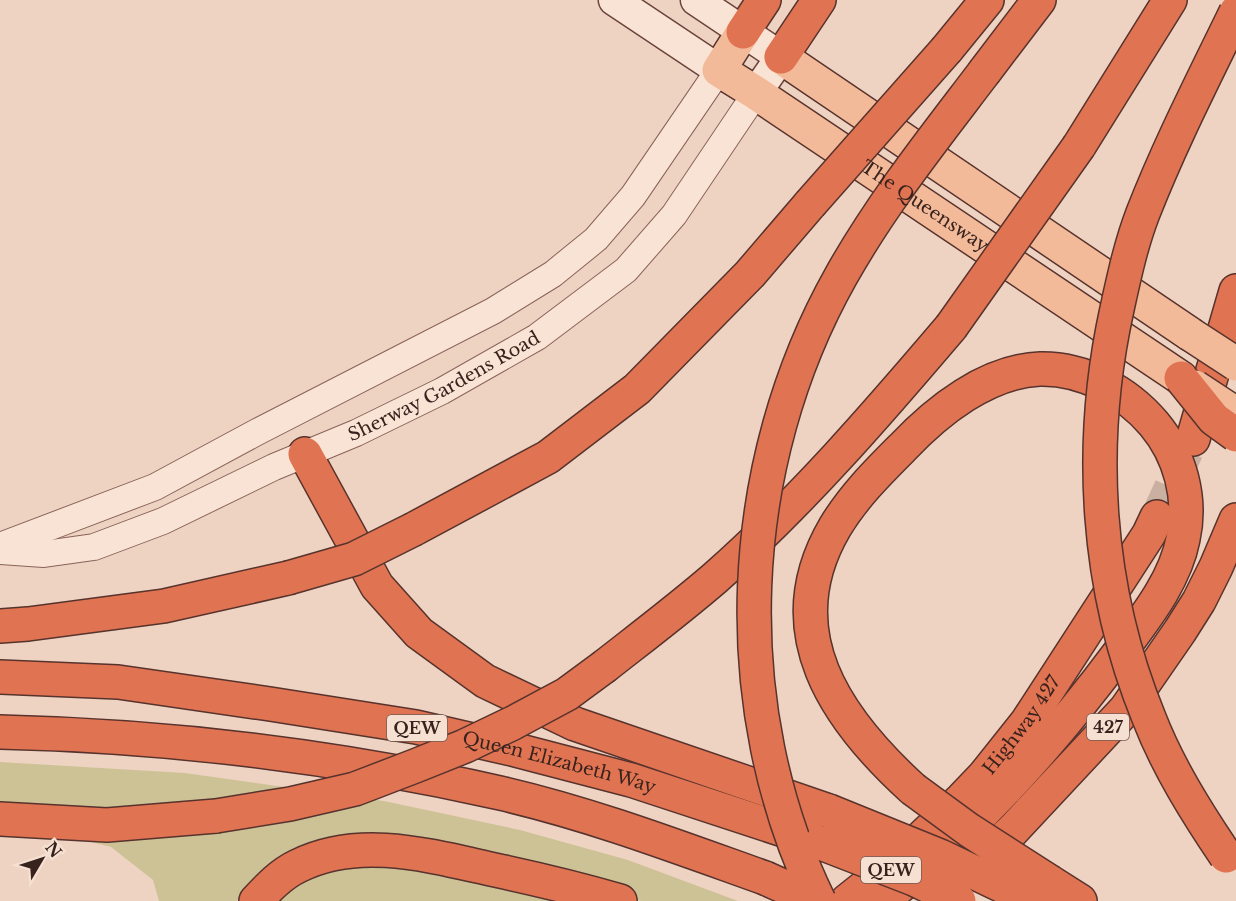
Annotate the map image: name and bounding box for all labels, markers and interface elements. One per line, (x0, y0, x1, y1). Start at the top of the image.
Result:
street label: The Queensway (857, 156, 993, 257)
street label: Sherway Gardens Road (345, 327, 544, 446)
street label: Highway 427 (978, 671, 1066, 779)
road number: 427 (1087, 714, 1129, 740)
road number: QEW (387, 715, 447, 741)
street label: Queen Elizabeth Way (460, 727, 659, 799)
north arrow (12, 829, 72, 889)
text: N (41, 837, 66, 862)
road number: QEW (861, 857, 921, 883)

